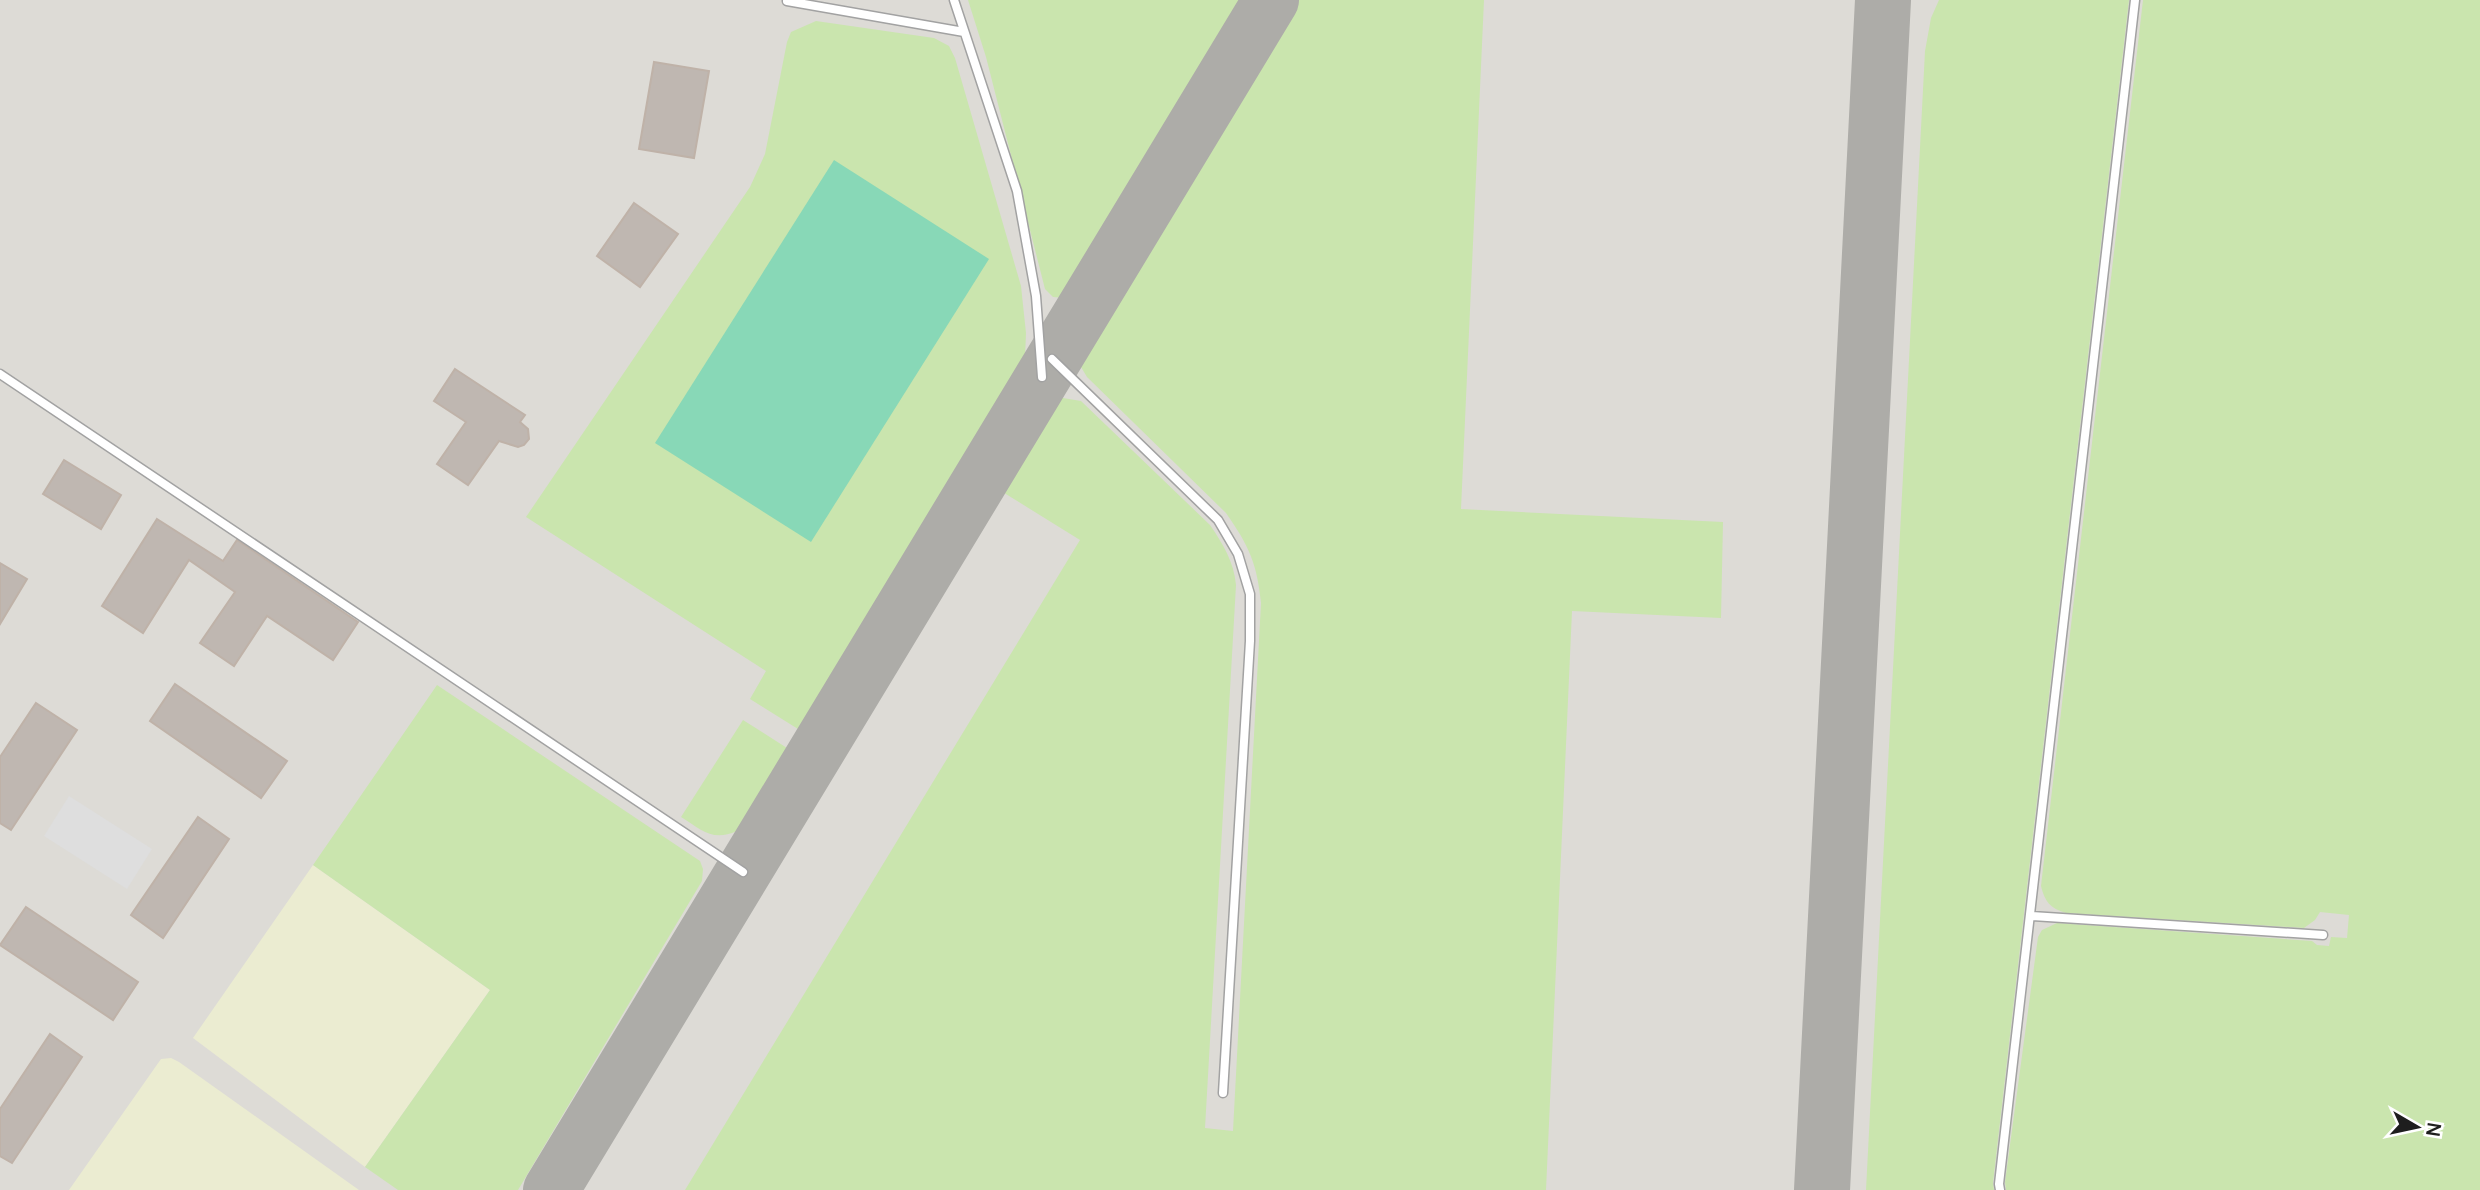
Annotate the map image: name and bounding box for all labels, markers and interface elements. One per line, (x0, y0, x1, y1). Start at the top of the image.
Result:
north arrow (2382, 1092, 2452, 1162)
text: N (2420, 1121, 2448, 1138)

